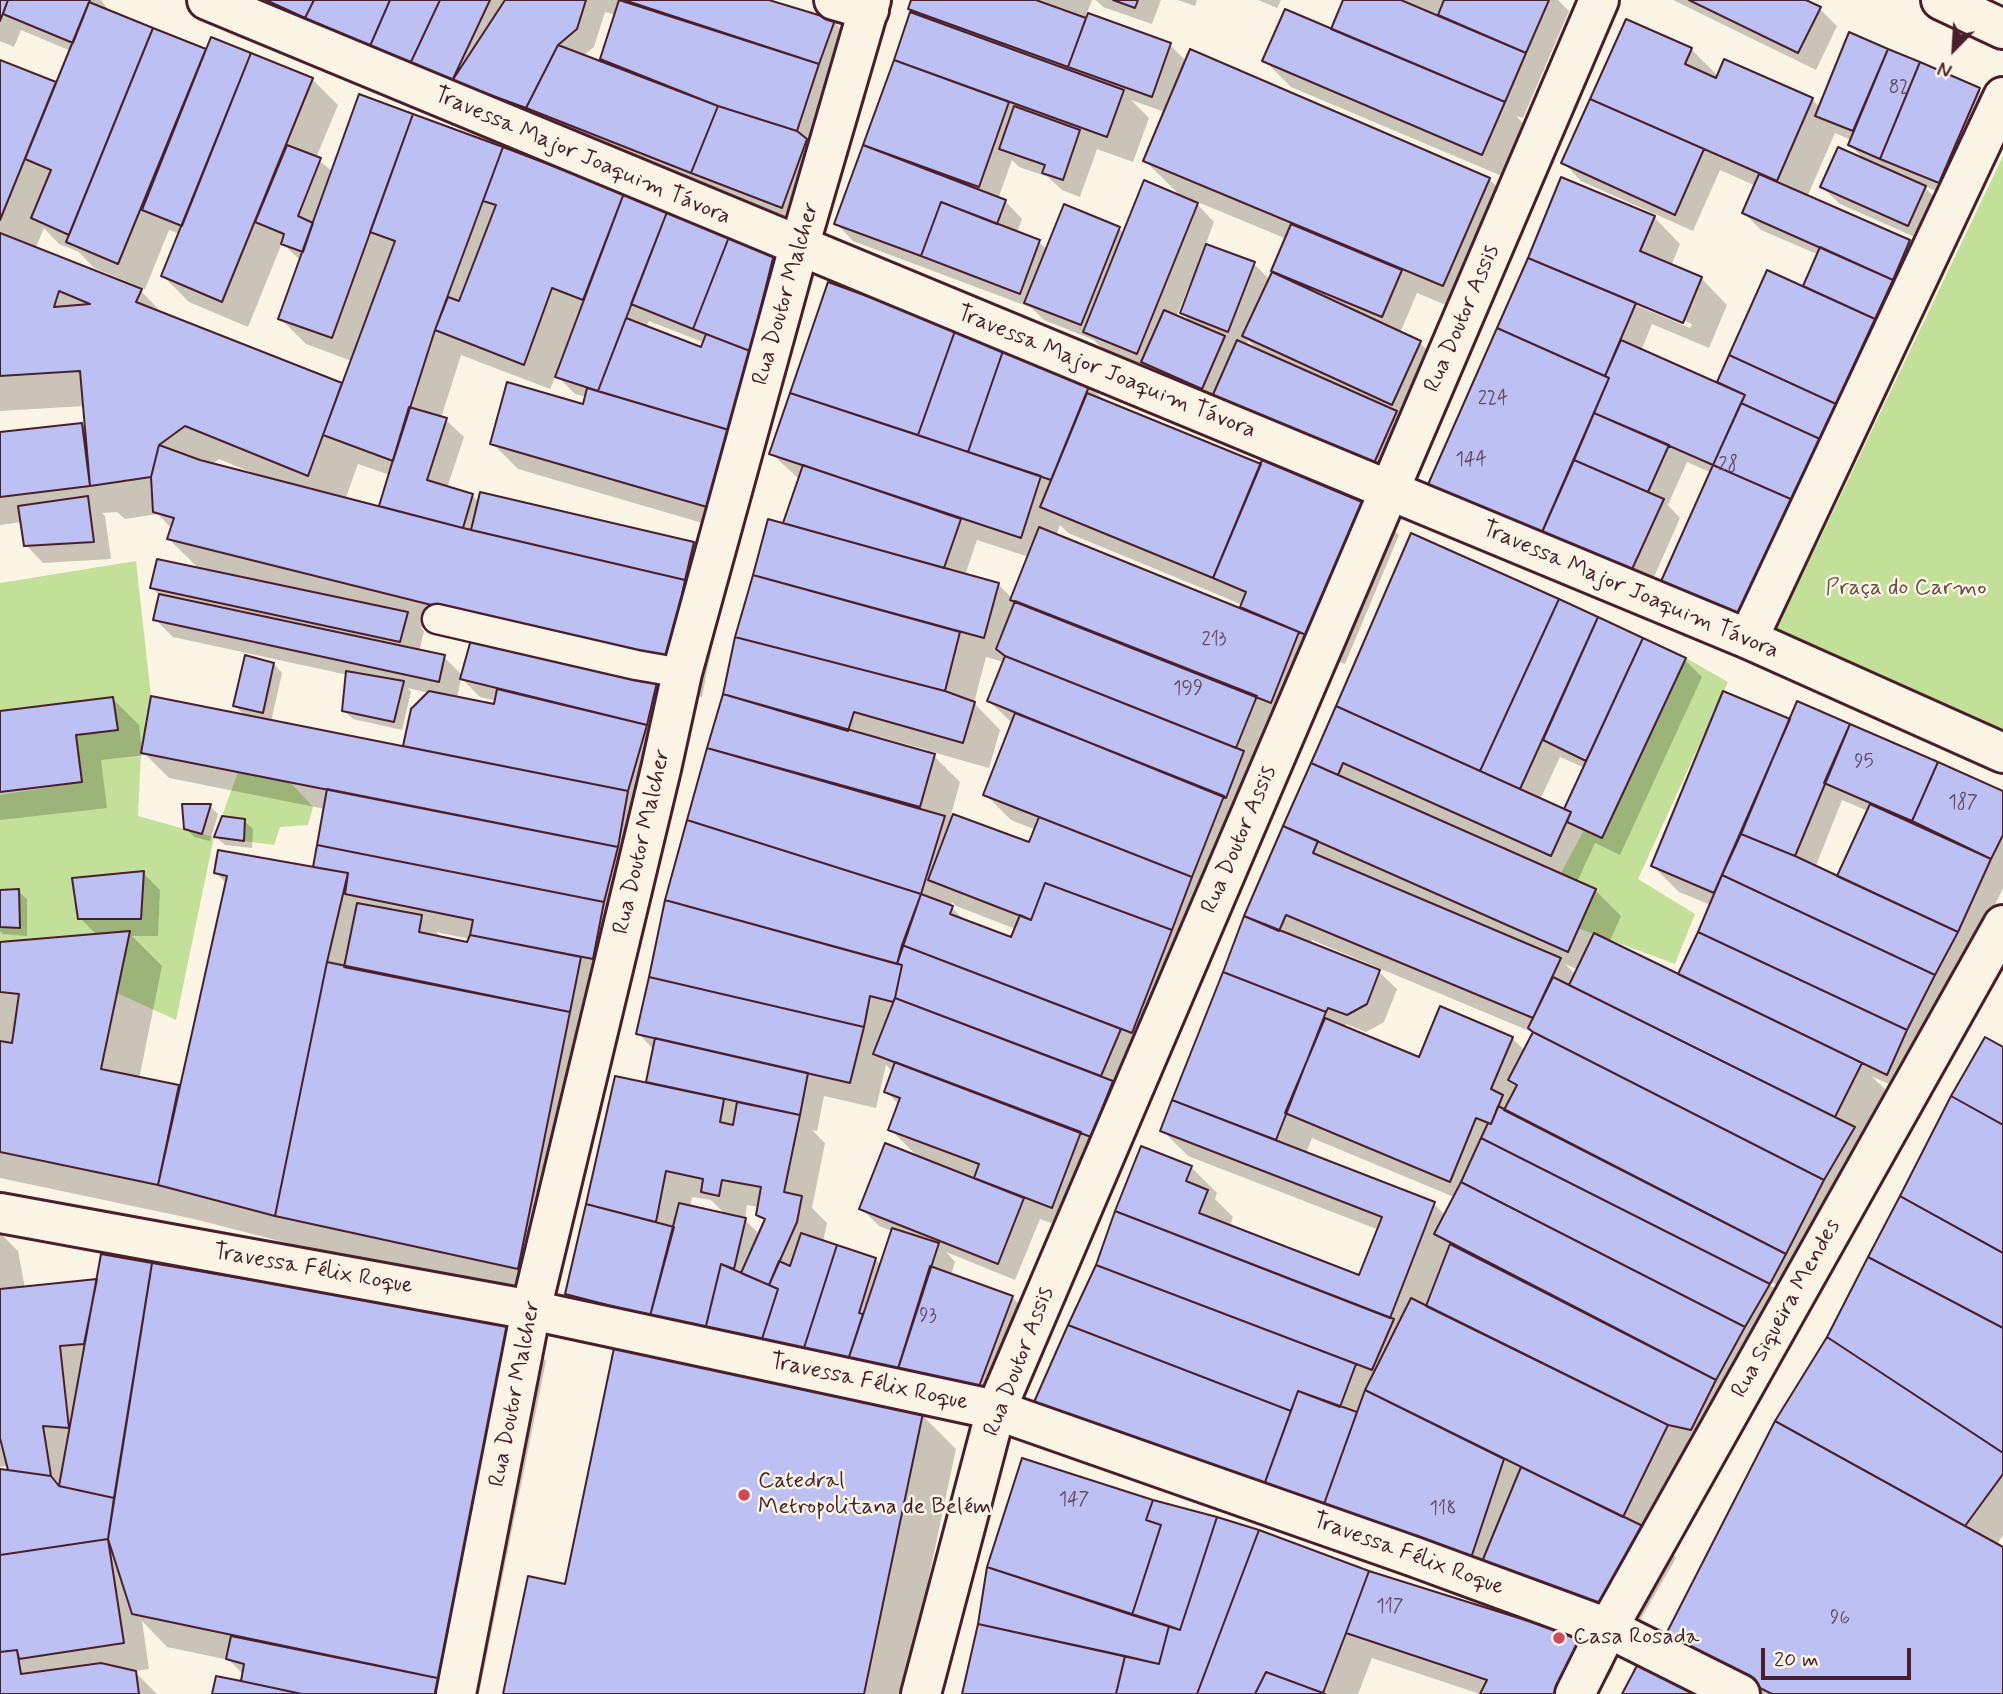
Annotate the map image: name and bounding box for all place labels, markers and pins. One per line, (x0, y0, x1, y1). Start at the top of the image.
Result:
place label: Catedral Metropolitana de Belém (758, 1468, 991, 1522)
marker: Catedral Metropolitana de Belém (736, 1487, 752, 1503)
place label: Casa Rosada (1573, 1624, 1699, 1652)
marker: Casa Rosada (1551, 1630, 1567, 1646)

